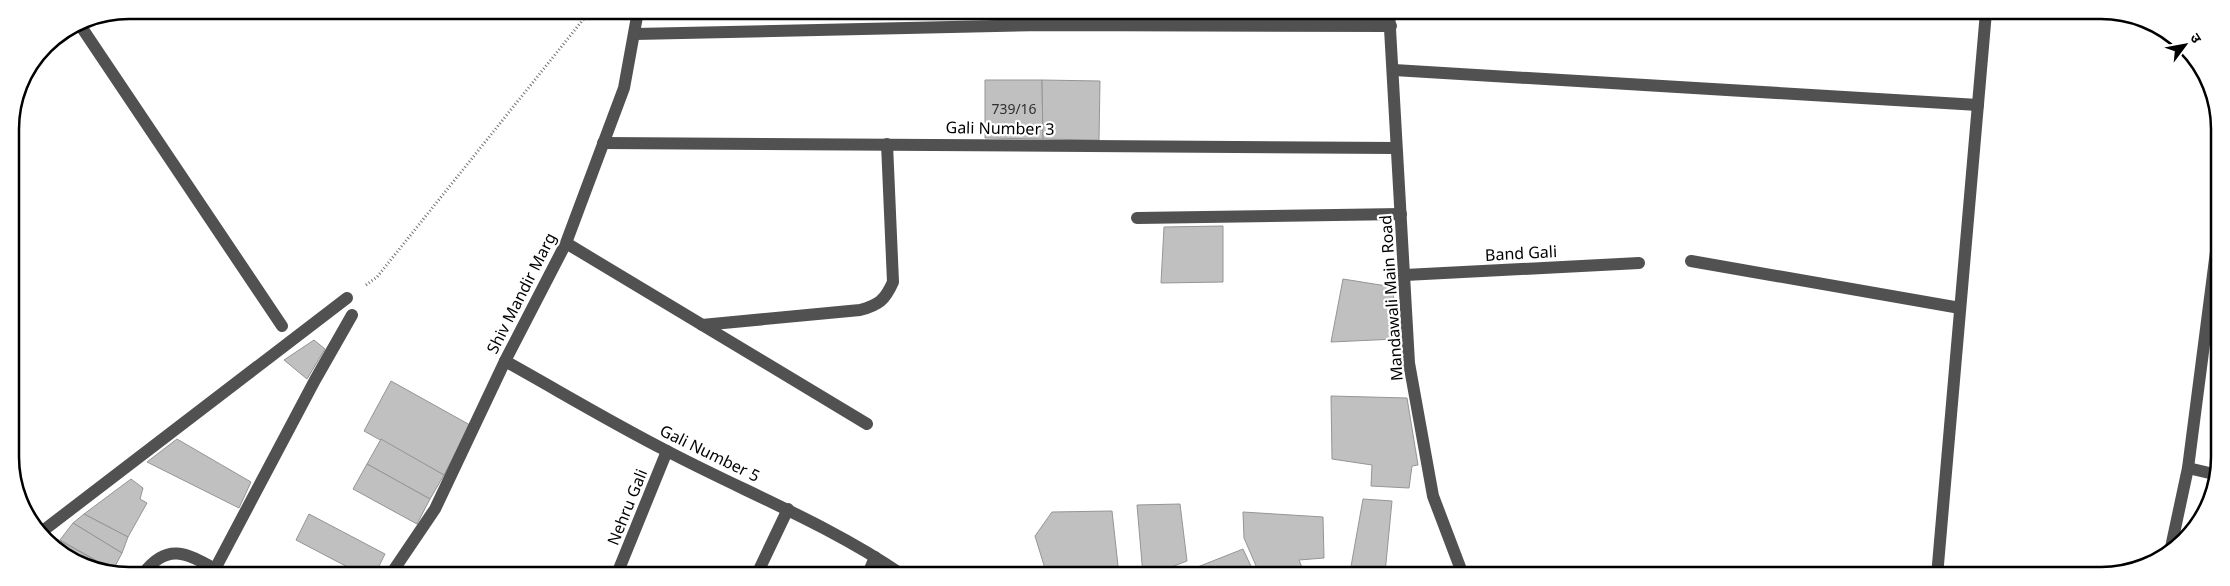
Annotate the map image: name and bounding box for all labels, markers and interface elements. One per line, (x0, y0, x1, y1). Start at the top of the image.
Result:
north arrow (2160, 20, 2210, 70)
text: उ (2186, 29, 2207, 47)
house number: 739/16 (991, 99, 1037, 118)
street label: Gali Number 3 (945, 116, 1055, 140)
street label: Mandawali Main Road (1374, 214, 1408, 382)
street label: Shiv Mandir Marg (481, 229, 561, 357)
street label: Band Gali (1484, 240, 1558, 266)
street label: Gali Number 5 (656, 419, 764, 487)
street label: Nehru Gali (602, 466, 652, 548)

